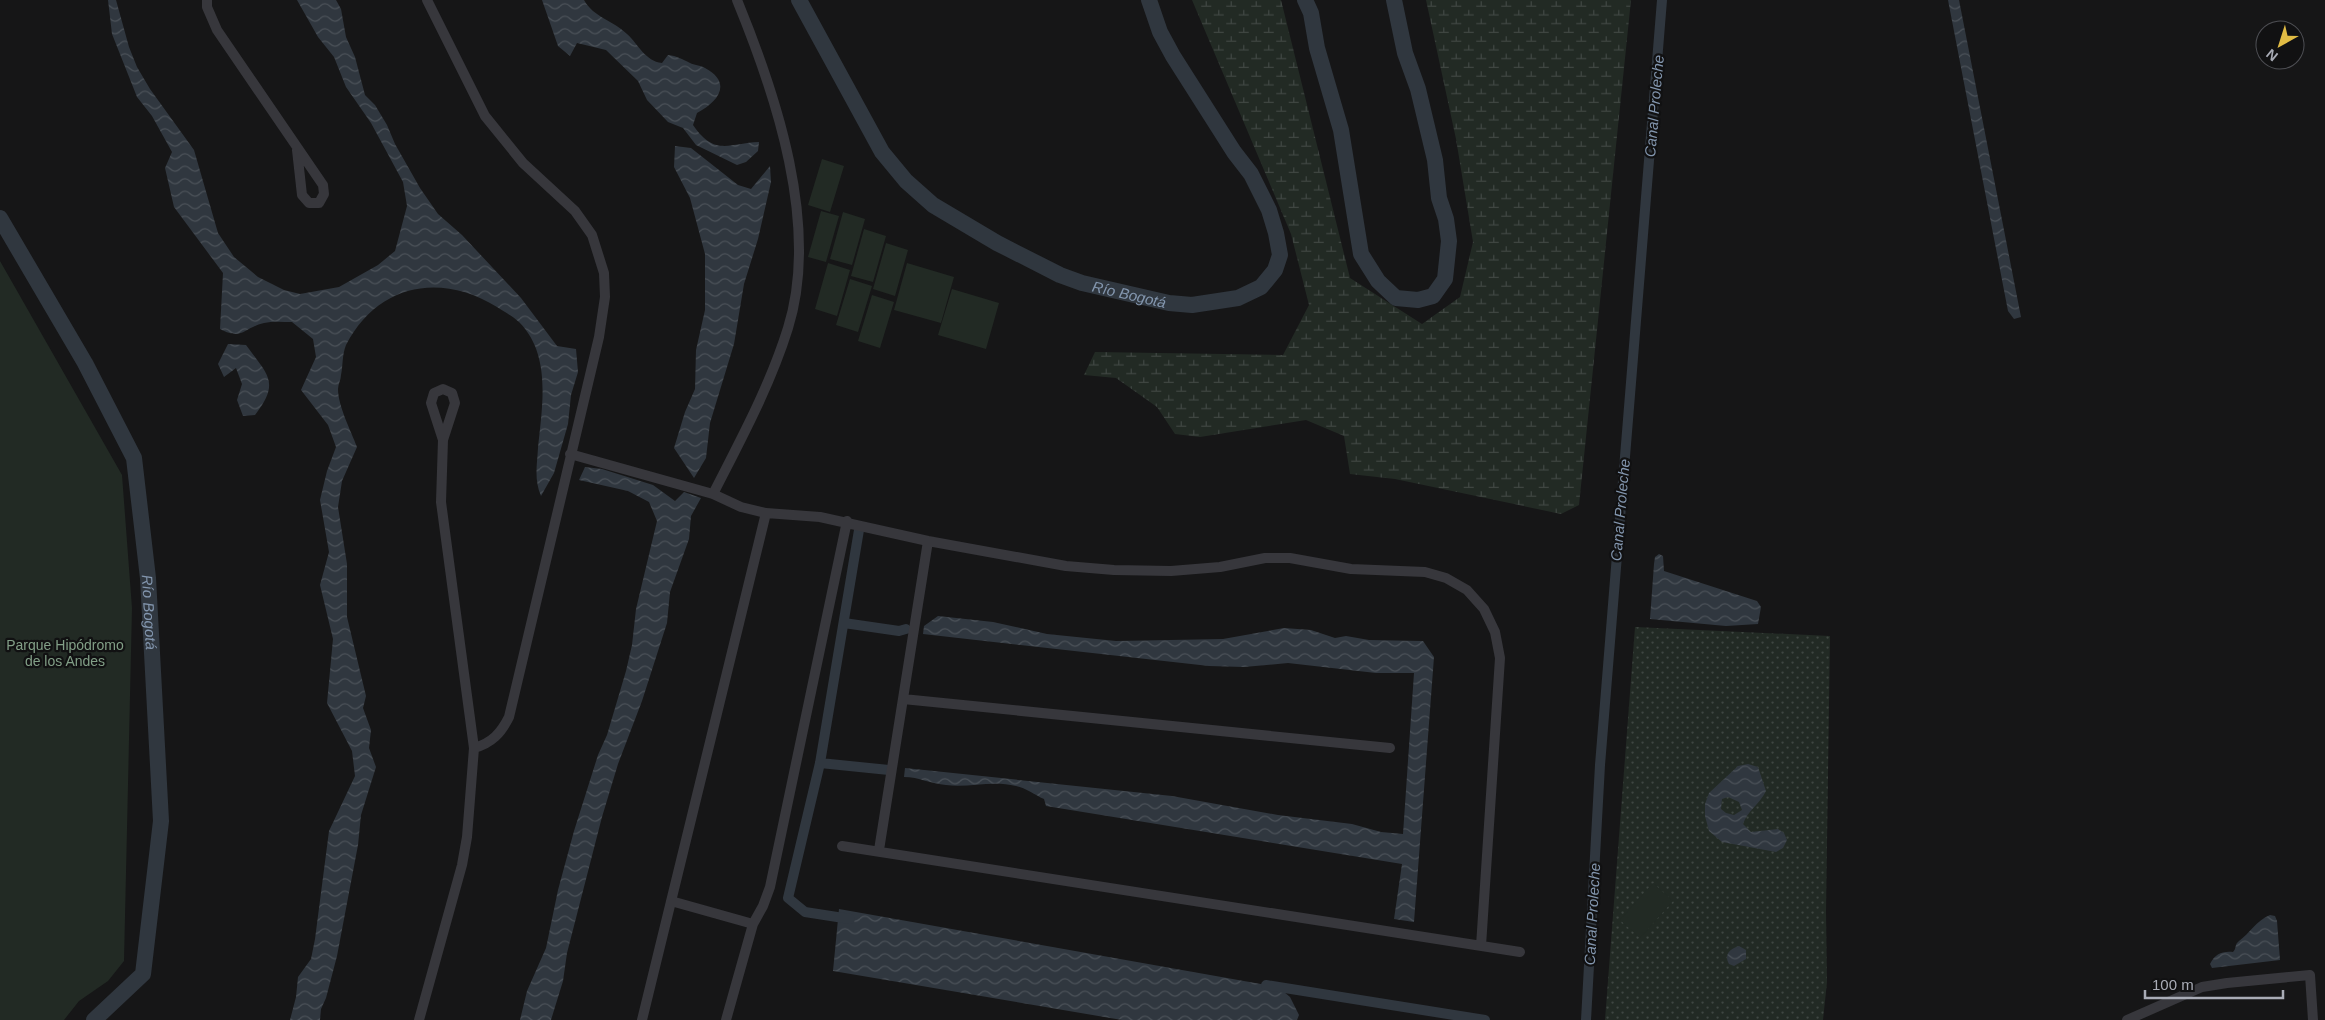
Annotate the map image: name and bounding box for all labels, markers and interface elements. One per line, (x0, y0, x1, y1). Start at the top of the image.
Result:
north arrow (2255, 20, 2305, 70)
text: N (2263, 46, 2281, 65)
water label: Canal Proleche (1641, 54, 1667, 158)
water label: Río Bogotá (1091, 277, 1168, 311)
water label: Canal Proleche (1607, 458, 1633, 562)
water label: Río Bogotá (139, 574, 160, 650)
park label: Parque Hipódromo de los Andes (6, 637, 124, 669)
water label: Canal Proleche (1581, 862, 1603, 966)
scale bar (2145, 968, 2282, 1000)
text: 100 m (2152, 976, 2194, 993)

